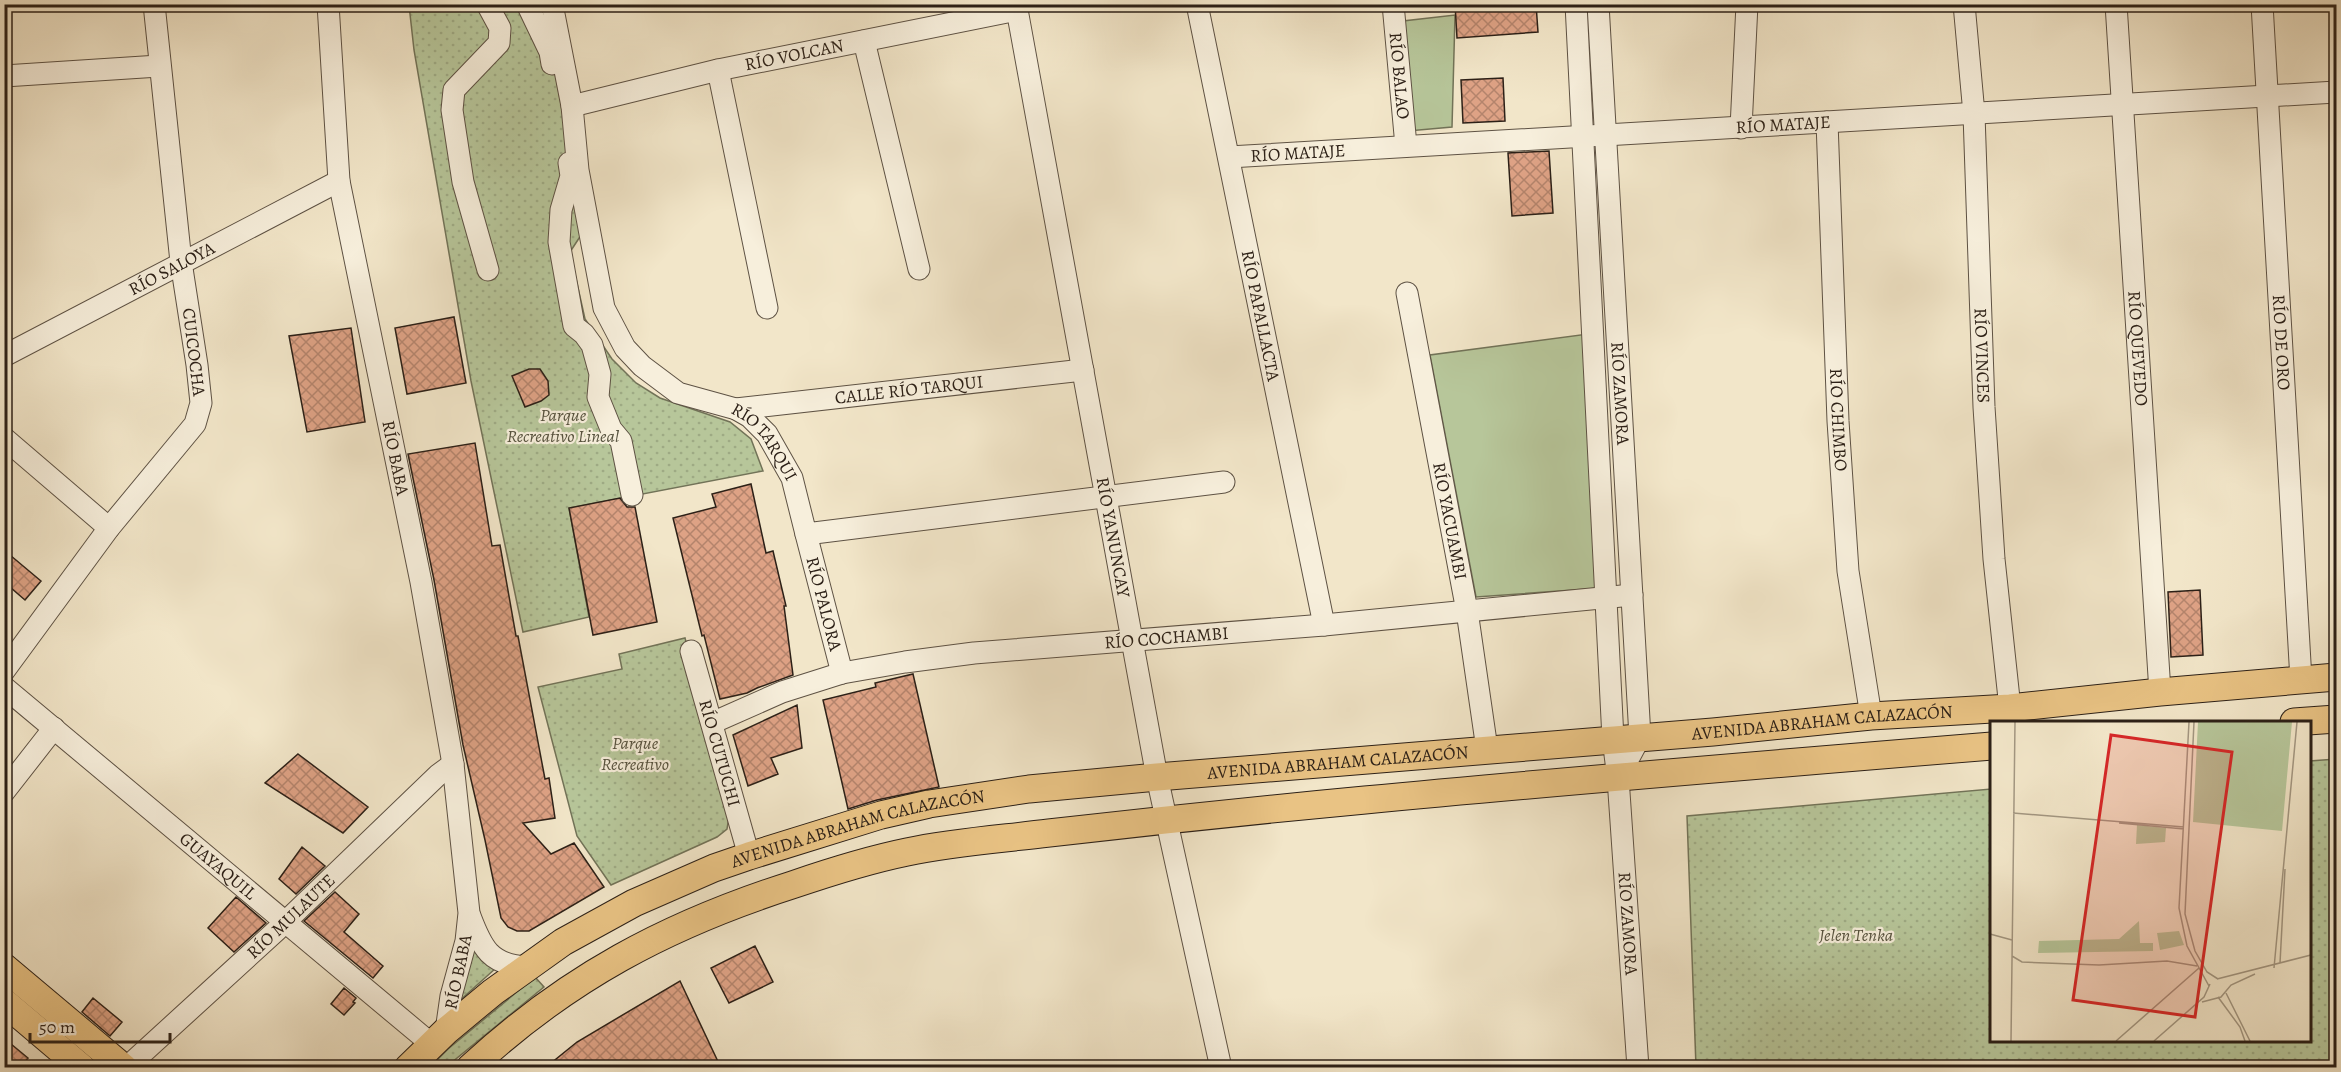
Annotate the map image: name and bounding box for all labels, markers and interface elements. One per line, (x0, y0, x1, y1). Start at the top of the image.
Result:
street label: RÍO BALAO (1384, 31, 1415, 120)
street label: RÍO VOLCAN (743, 33, 846, 76)
street label: RÍO MATAJE (1735, 110, 1831, 139)
street label: RÍO MATAJE (1250, 138, 1346, 168)
street label: RÍO SALOYA (124, 236, 219, 301)
street label: RÍO PAPALLACTA (1236, 248, 1286, 384)
street label: RÍO QUEVEDO (2122, 290, 2154, 407)
street label: RÍO DE ORO (2267, 294, 2296, 391)
street label: CUICOCHA (177, 307, 211, 398)
street label: RÍO VINCES (1969, 307, 1996, 404)
street label: RÍO ZAMORA (1605, 341, 1635, 446)
street label: RÍO CHIMBO (1824, 368, 1853, 472)
street label: CALLE RÍO TARQUI (833, 369, 984, 410)
street label: RÍO TARQUI (727, 397, 803, 485)
park label: Parque Recreativo Lineal (507, 403, 620, 448)
street label: RÍO BABA (376, 418, 415, 498)
street label: RÍO YACUAMBI (1427, 460, 1473, 582)
street label: RÍO YANUNCAY (1091, 475, 1136, 601)
street label: RÍO PALORA (800, 554, 848, 654)
street label: RÍO COCHAMBI (1103, 621, 1230, 655)
street label: RÍO CUTUCHI (693, 697, 746, 809)
street label: AVENIDA ABRAHAM CALAZACÓN (1690, 699, 1953, 746)
inset map (1990, 721, 2311, 1042)
park label: Parque Recreativo (601, 731, 669, 776)
street label: AVENIDA ABRAHAM CALAZACÓN (1205, 740, 1469, 785)
street label: AVENIDA ABRAHAM CALAZACÓN (727, 784, 986, 874)
street label: GUAYAQUIL (174, 827, 262, 906)
street label: RÍO MULAUTE (241, 868, 340, 964)
street label: RÍO ZAMORA (1613, 871, 1644, 976)
park label: Jelen Tenka (1818, 923, 1893, 947)
street label: RÍO BABA (438, 932, 478, 1012)
scale bar (30, 1006, 170, 1044)
text: 50 m (39, 1015, 75, 1039)

